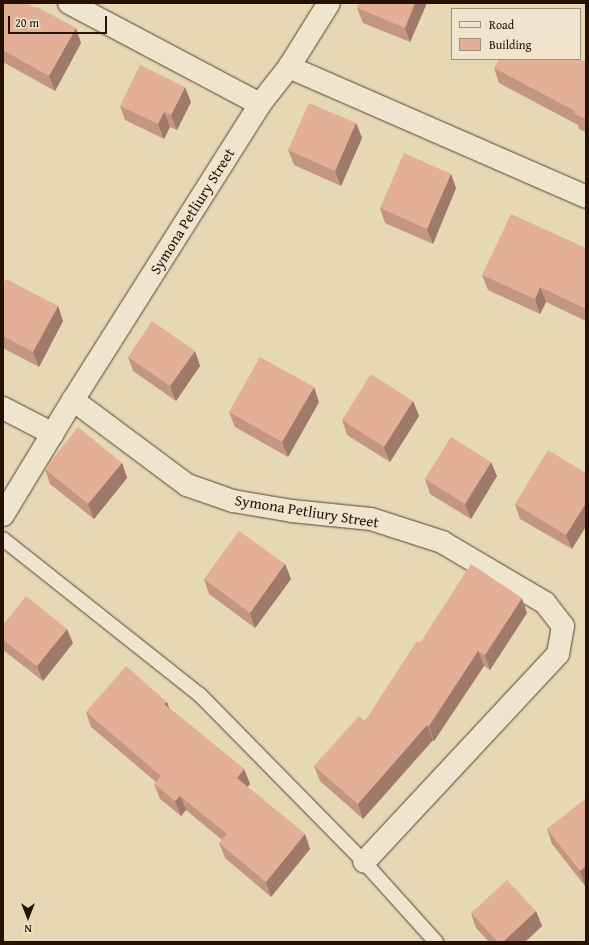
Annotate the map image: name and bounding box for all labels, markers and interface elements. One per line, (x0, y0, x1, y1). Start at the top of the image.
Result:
scale bar (10, 8, 109, 34)
legend (451, 8, 581, 60)
text: 20 m (15, 14, 39, 31)
text: Road (489, 16, 514, 33)
text: Building (489, 36, 532, 53)
street label: Symona Petliury Street (146, 145, 238, 277)
street label: Symona Petliury Street (234, 491, 380, 531)
north arrow (8, 897, 48, 937)
text: N (24, 921, 32, 937)

